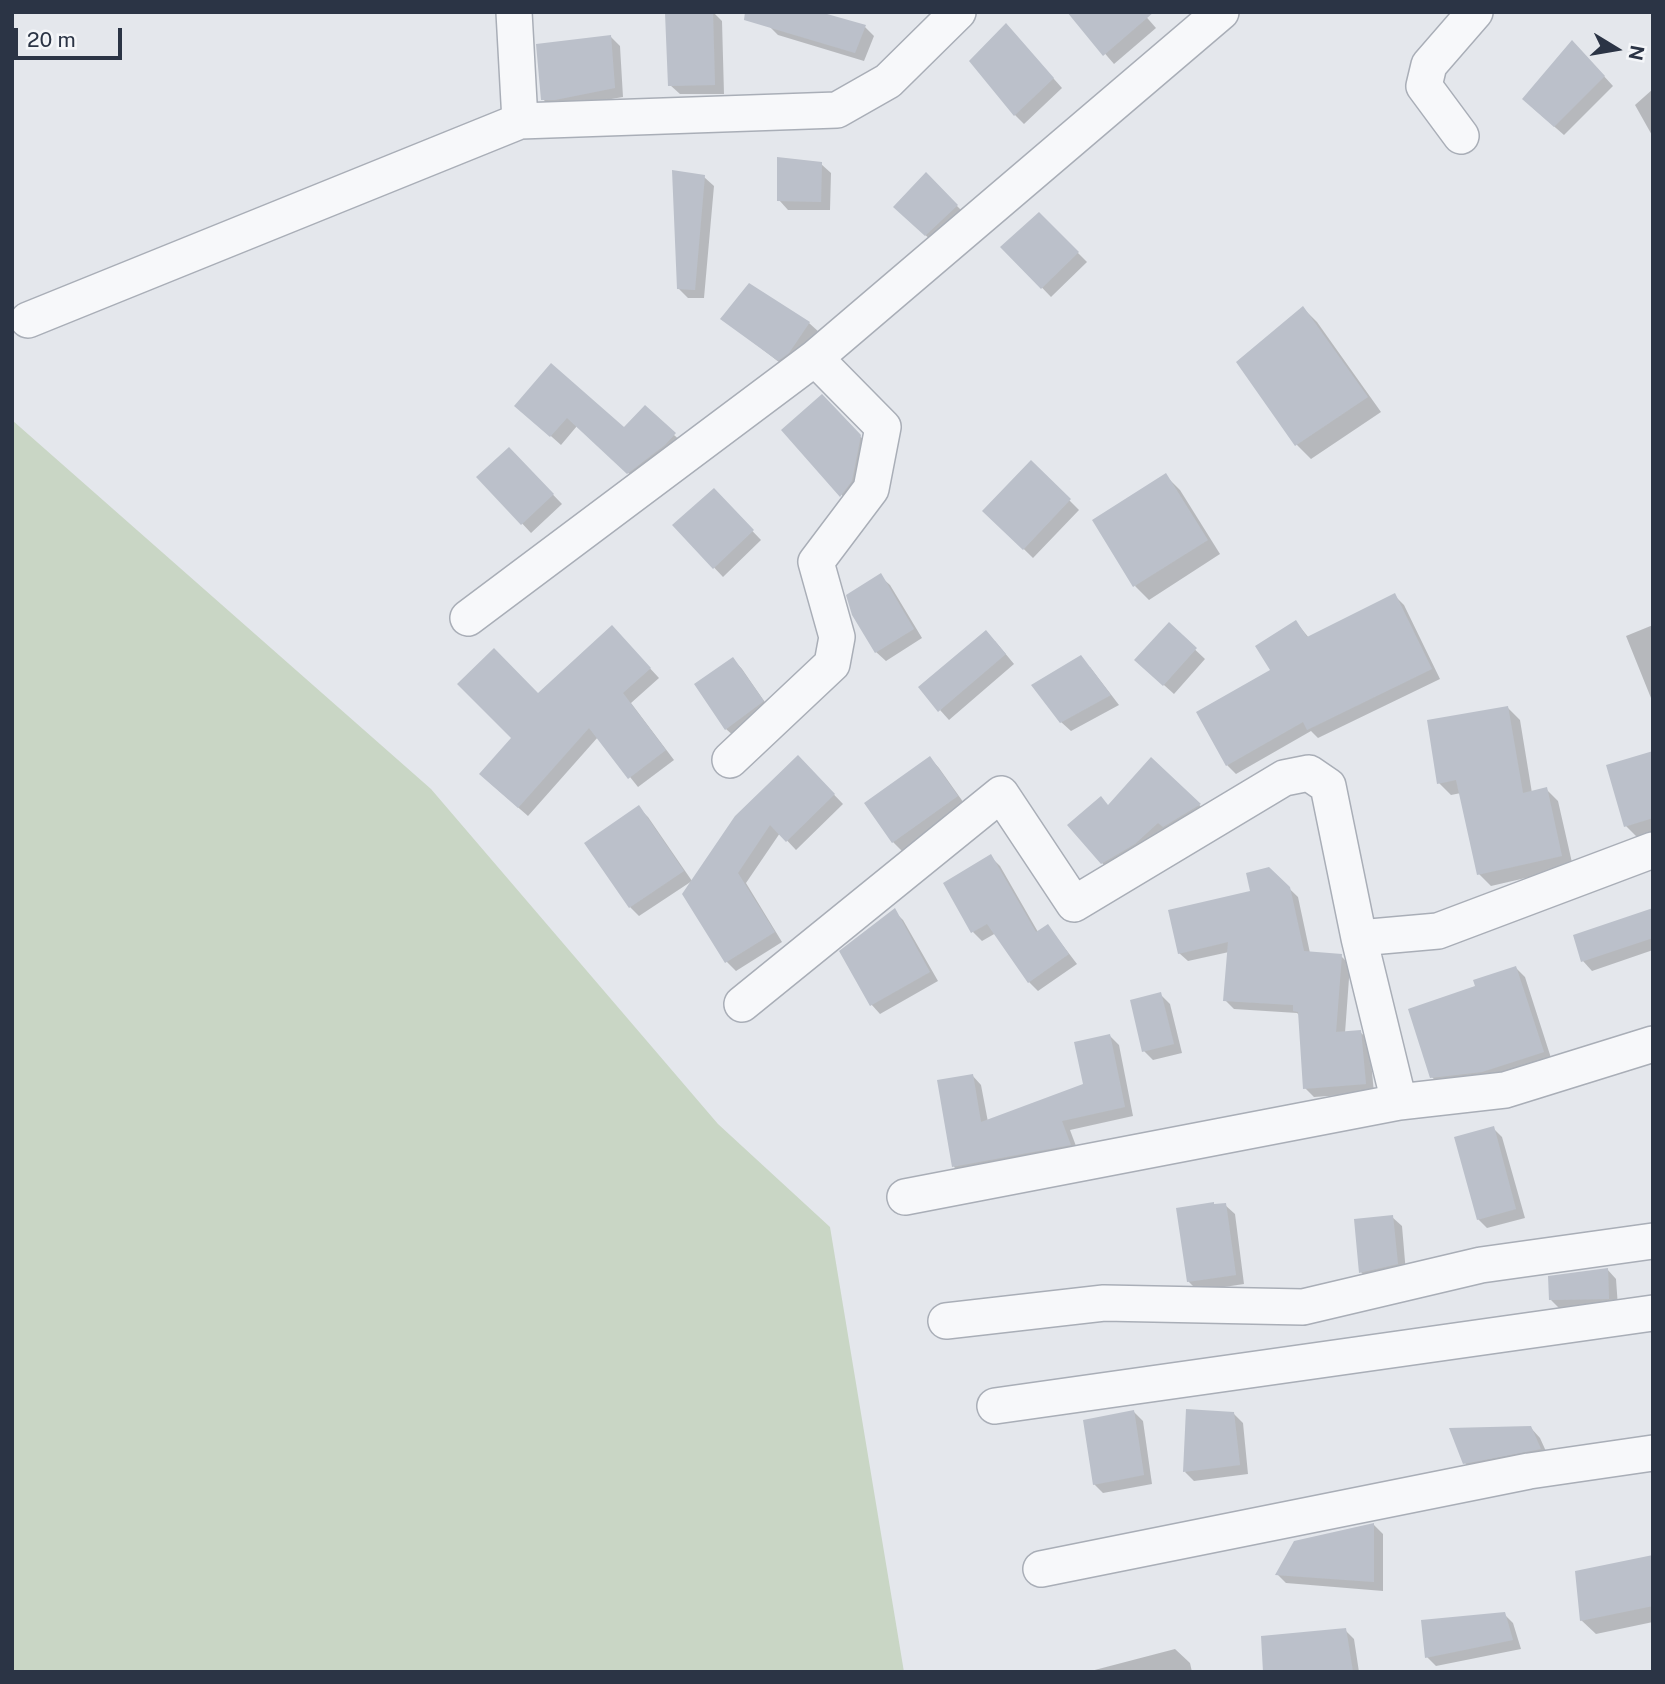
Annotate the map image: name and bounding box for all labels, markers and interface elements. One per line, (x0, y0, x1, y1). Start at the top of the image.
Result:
scale bar (18, 14, 126, 58)
north arrow (1581, 14, 1651, 84)
text: 20 m (27, 27, 76, 52)
text: N (1624, 44, 1649, 62)

